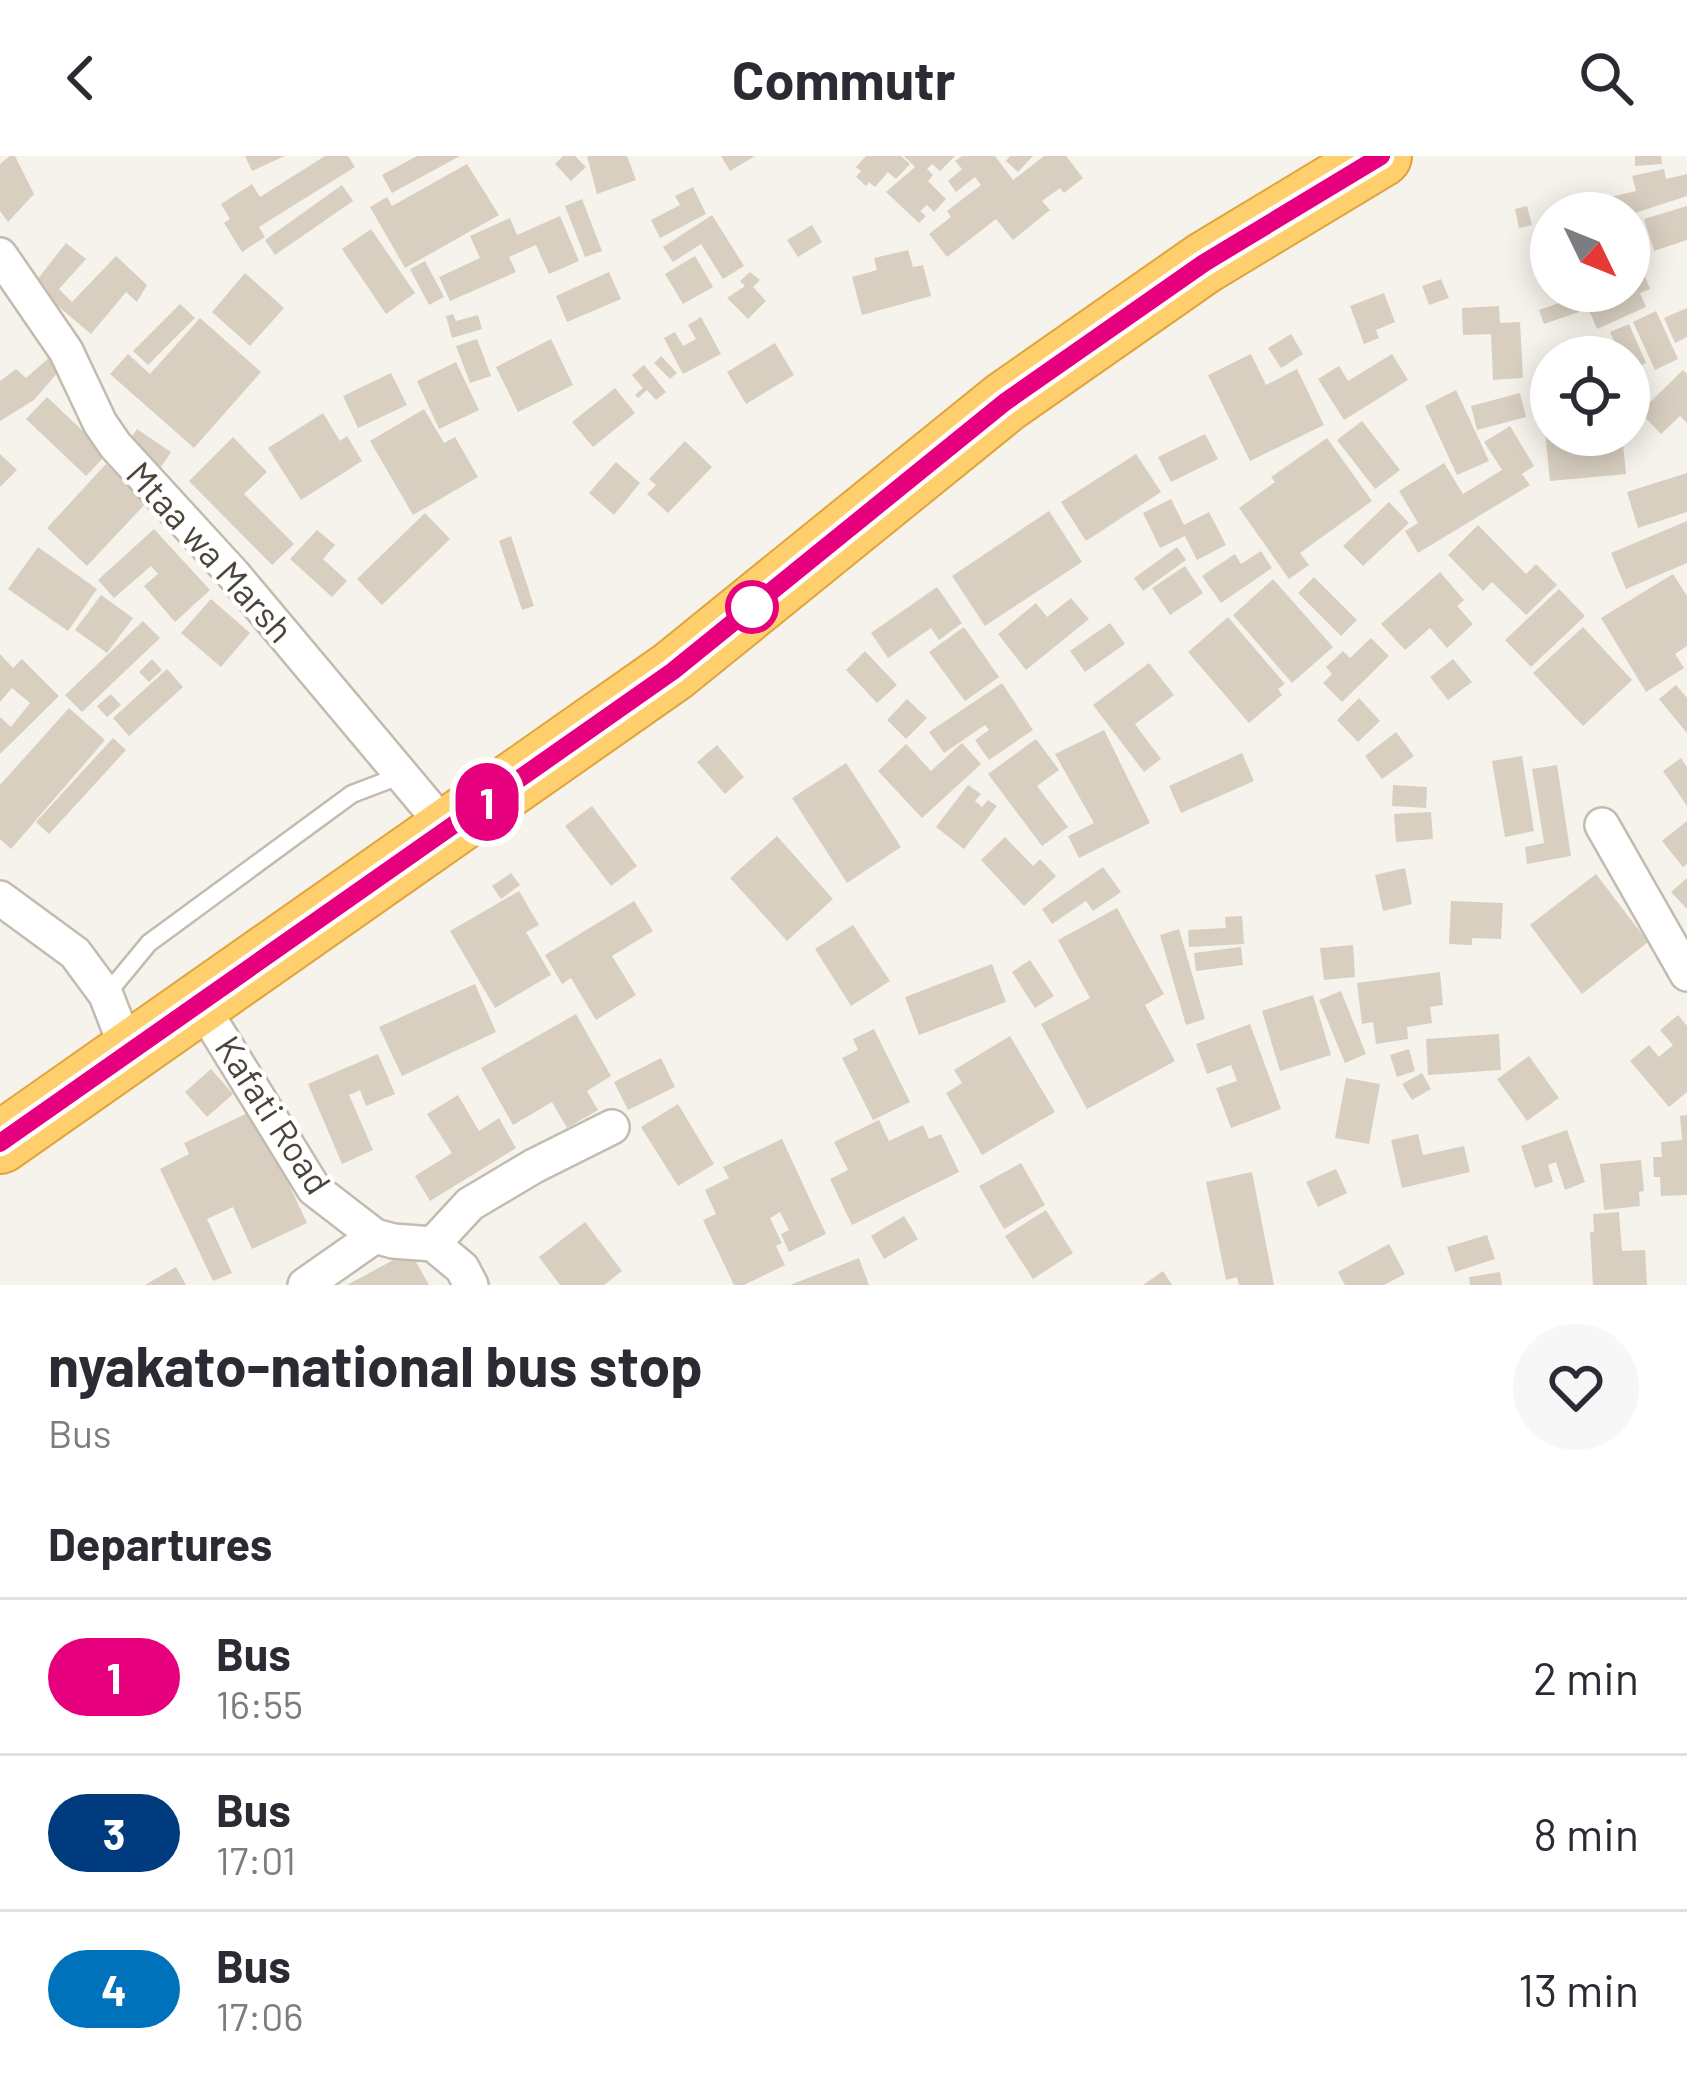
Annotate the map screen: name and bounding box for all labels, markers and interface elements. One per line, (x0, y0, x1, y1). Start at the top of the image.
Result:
icon: back (48, 45, 114, 111)
icon: search (1573, 45, 1639, 111)
text: Commutr (732, 46, 955, 111)
north arrow (1530, 192, 1650, 312)
map controls (1530, 192, 1650, 456)
button: locate (1530, 336, 1650, 456)
street label: Mtaa wa Marsh (119, 452, 303, 650)
unlabelled marker (727, 582, 777, 632)
line badge: 1 (448, 763, 526, 841)
text: 1 (480, 777, 494, 827)
street label: Kafati Road (207, 1027, 341, 1201)
button: heart (1513, 1324, 1639, 1450)
text: nyakato-national bus stop (48, 1330, 703, 1398)
text: Bus (48, 1409, 112, 1456)
text: Departures (48, 1516, 272, 1570)
text: Bus (216, 1626, 291, 1680)
text: 2 min (1533, 1650, 1639, 1704)
text: 1 (107, 1652, 121, 1702)
text: 16:55 (216, 1680, 303, 1727)
text: Bus (216, 1782, 291, 1836)
text: 8 min (1534, 1806, 1639, 1860)
text: 3 (103, 1808, 125, 1858)
text: 17:01 (216, 1836, 296, 1883)
text: Bus (216, 1938, 291, 1992)
text: 13 min (1518, 1962, 1639, 2016)
text: 4 (101, 1964, 127, 2014)
text: 17:06 (216, 1992, 303, 2039)

